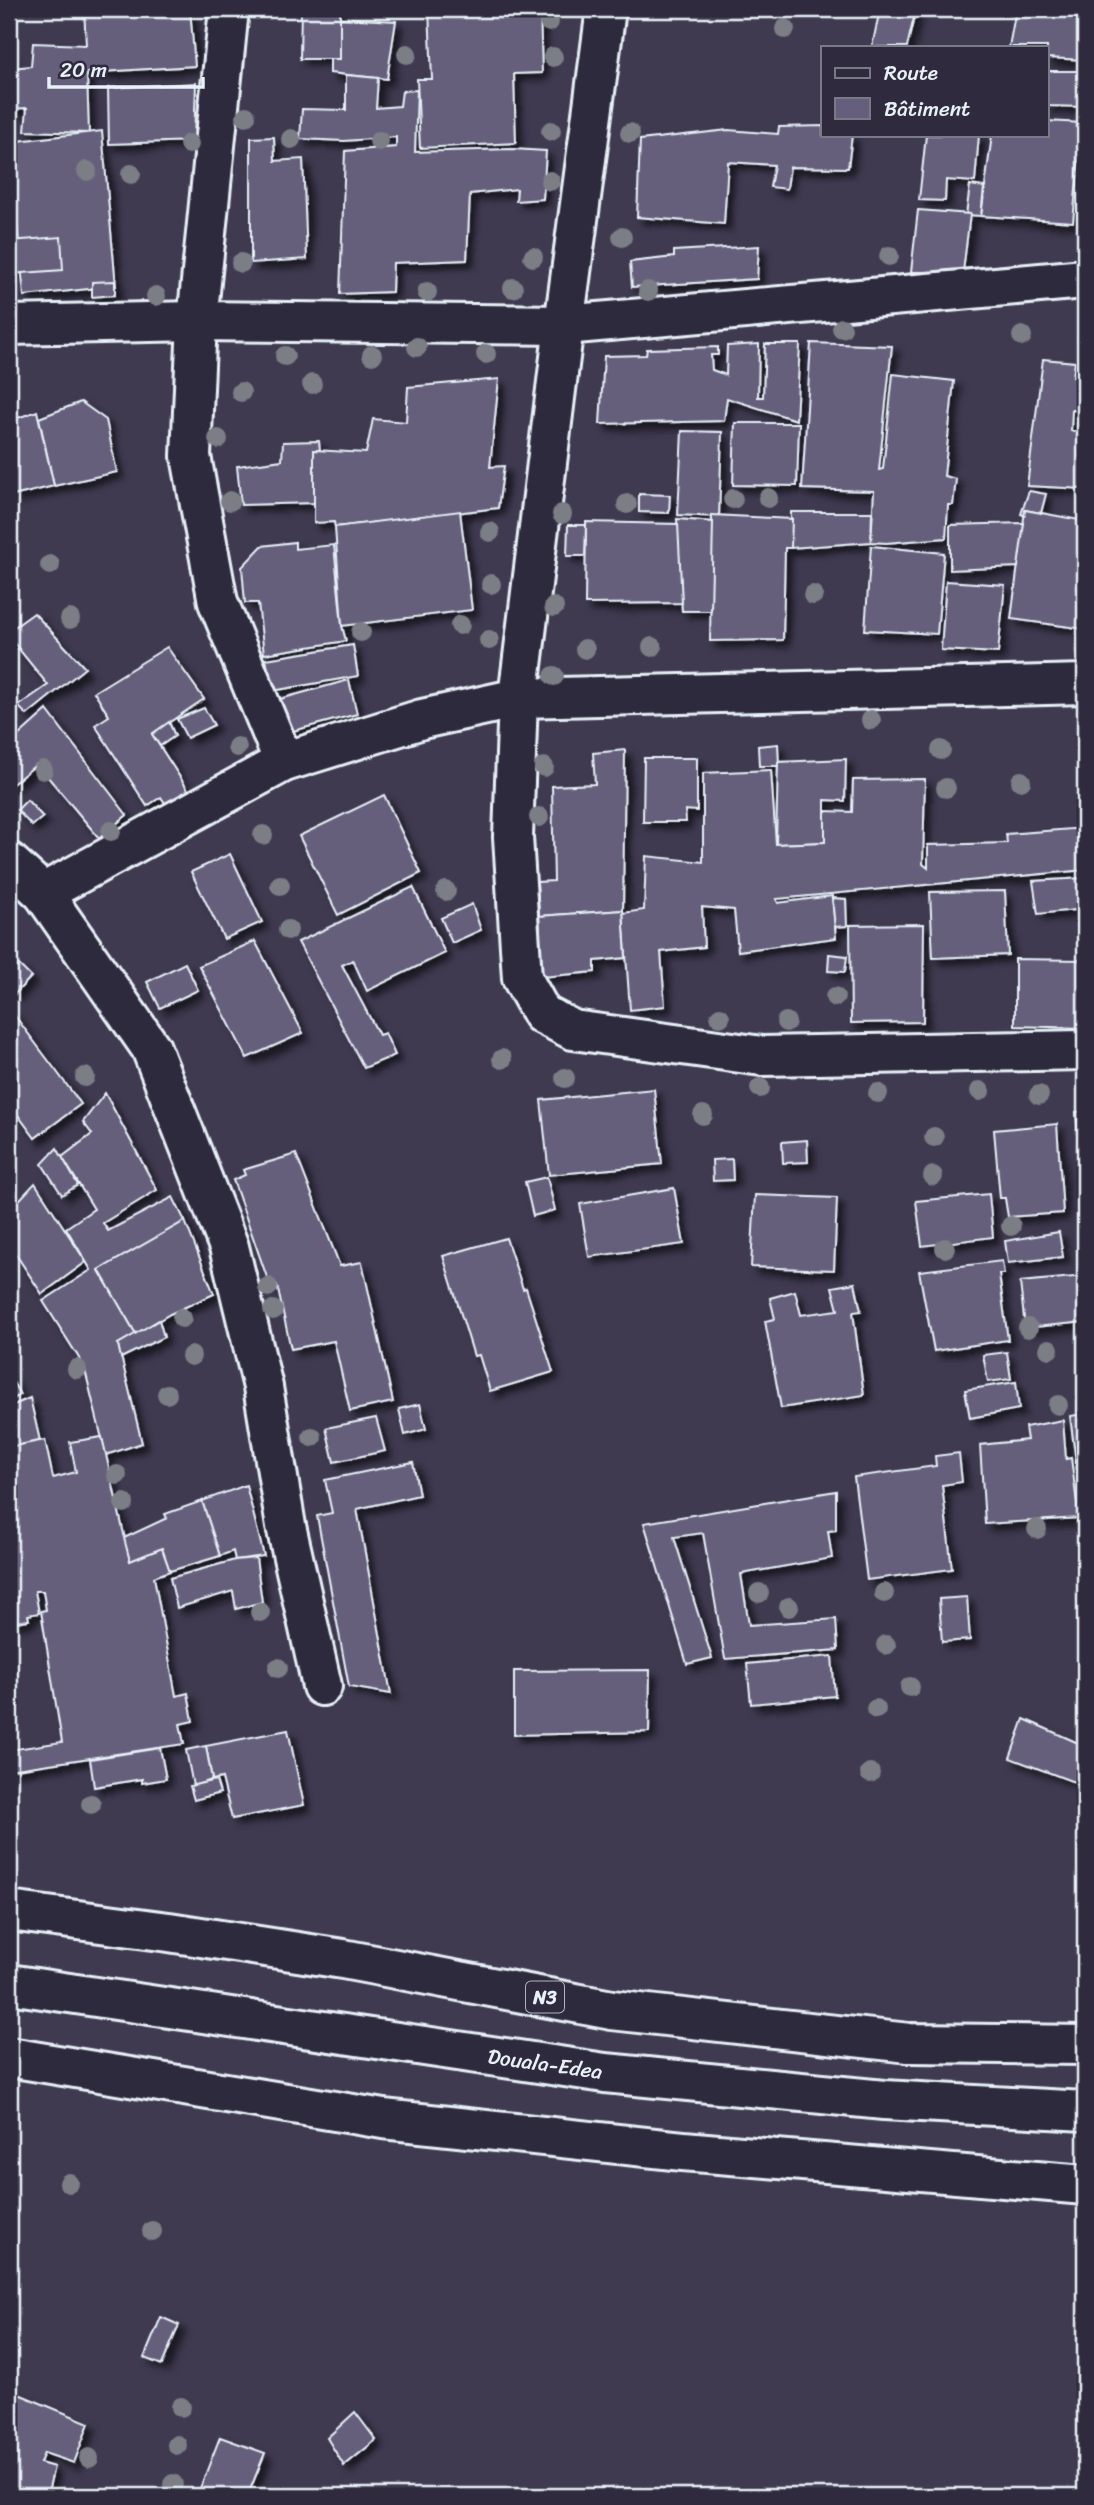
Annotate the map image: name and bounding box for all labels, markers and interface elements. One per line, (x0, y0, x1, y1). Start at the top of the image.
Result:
scale bar (49, 46, 203, 90)
legend (821, 46, 1048, 136)
text: 20 m (60, 51, 107, 89)
text: Route (884, 54, 938, 92)
text: Bâtiment (884, 90, 970, 128)
road number: N3 (526, 1982, 564, 2012)
street label: Douala-Edea (485, 2037, 605, 2091)

